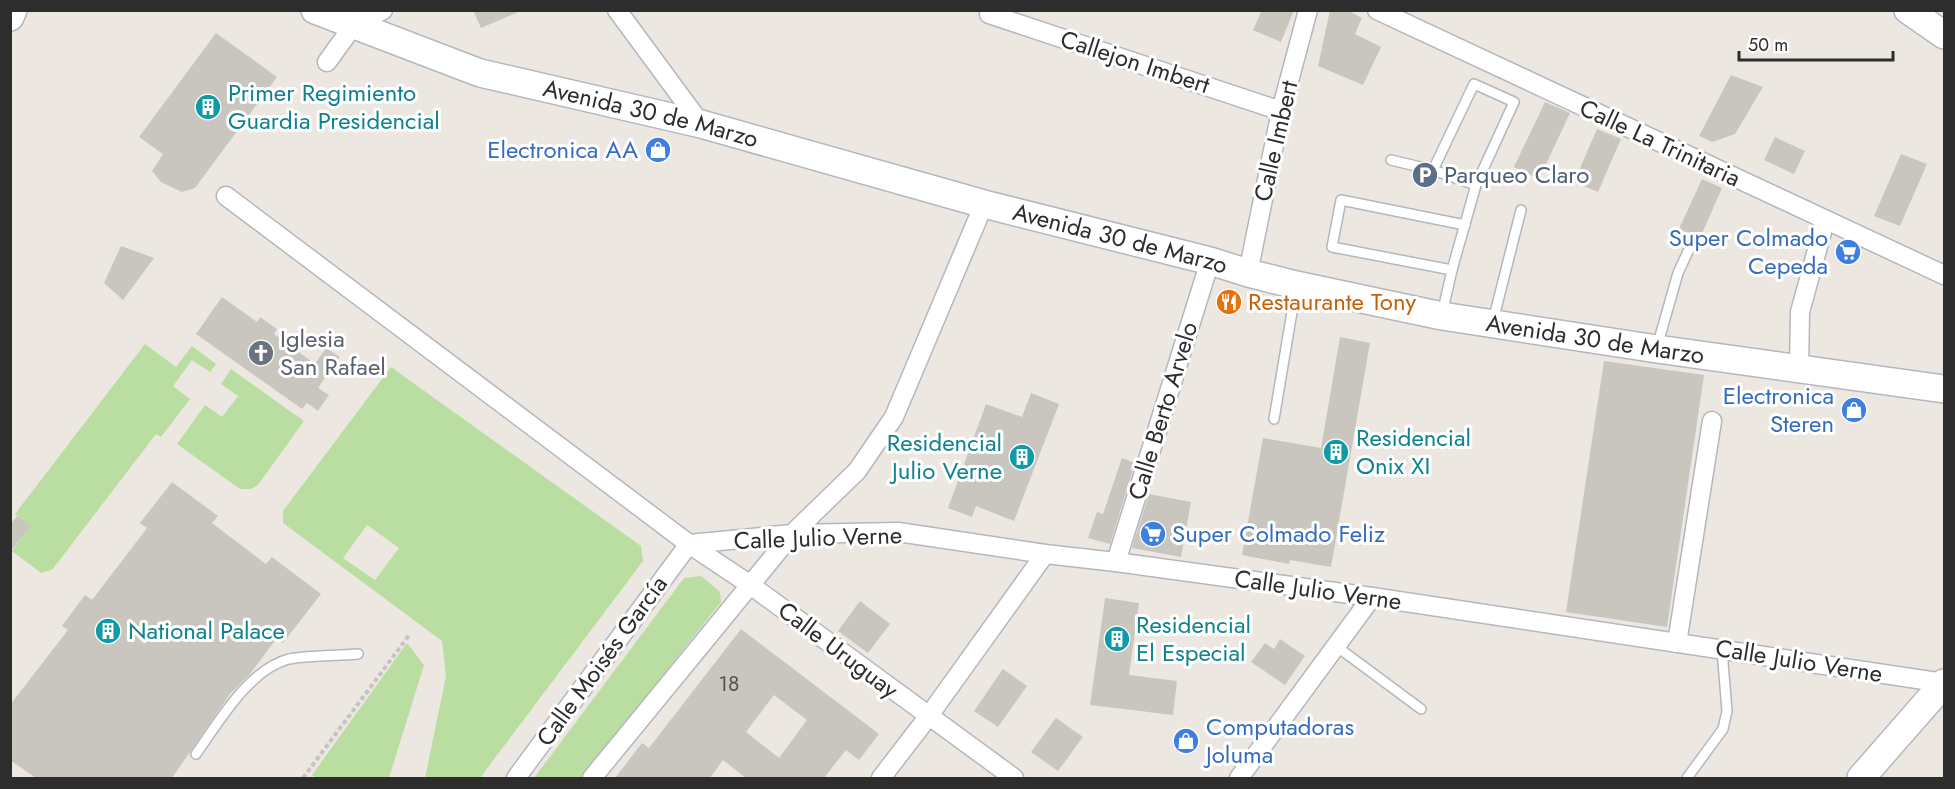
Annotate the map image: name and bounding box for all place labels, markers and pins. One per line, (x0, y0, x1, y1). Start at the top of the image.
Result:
place label: Primer Regimiento Guardia Presidencial (228, 75, 440, 138)
building icon: Primer Regimiento Guardia Presidencial (193, 92, 223, 122)
place label: Electronica AA (487, 132, 638, 167)
shop icon: Electronica AA (643, 135, 673, 165)
place label: Parqueo Claro (1444, 157, 1589, 192)
parking icon: Parqueo Claro (1410, 160, 1440, 190)
place label: Super Colmado Cepeda (1669, 220, 1828, 283)
supermarket icon: Super Colmado Cepeda (1833, 237, 1863, 267)
place label: Restaurante Tony (1248, 284, 1416, 319)
restaurant icon: Restaurante Tony (1214, 287, 1244, 317)
place label: Iglesia San Rafael (280, 321, 386, 384)
church icon: Iglesia San Rafael (246, 338, 276, 368)
place label: Electronica Steren (1723, 378, 1834, 441)
shop icon: Electronica Steren (1839, 395, 1869, 425)
place label: Residencial Onix XI (1356, 420, 1471, 483)
place label: Residencial Julio Verne (887, 425, 1002, 488)
building icon: Residencial Onix XI (1321, 437, 1351, 467)
building icon: Residencial Julio Verne (1007, 442, 1037, 472)
place label: Super Colmado Feliz (1172, 516, 1385, 551)
supermarket icon: Super Colmado Feliz (1138, 519, 1168, 549)
place label: Residencial El Especial (1136, 607, 1251, 670)
place label: National Palace (128, 613, 285, 648)
building icon: National Palace (93, 616, 123, 646)
building icon: Residencial El Especial (1102, 624, 1132, 654)
place label: Computadoras Joluma (1203, 709, 1354, 772)
shop icon: Computadoras Joluma (1171, 726, 1201, 756)

